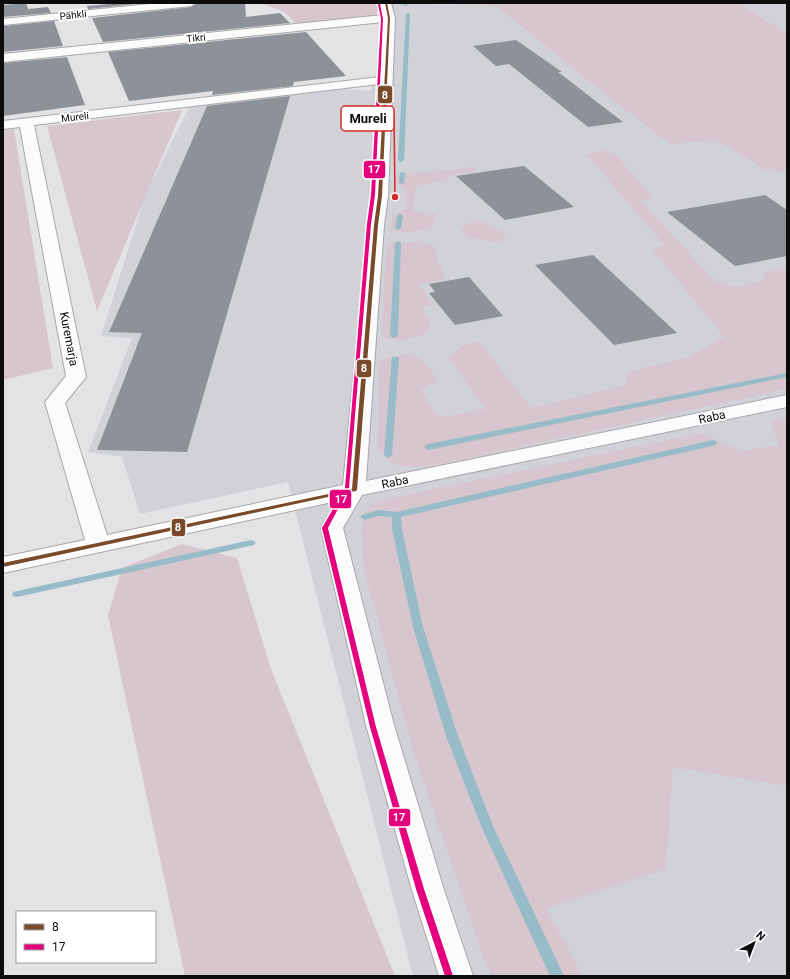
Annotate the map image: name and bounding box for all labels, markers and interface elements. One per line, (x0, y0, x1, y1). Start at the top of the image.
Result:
street label: Pähkli (59, 8, 87, 22)
street label: Tikri (186, 32, 206, 44)
line badge: 8 (377, 85, 393, 104)
text: 8 (382, 89, 388, 102)
callout: Mureli (341, 106, 394, 131)
street label: Mureli (61, 110, 89, 124)
text: Mureli (349, 111, 387, 126)
line badge: 17 (363, 160, 386, 179)
text: 17 (368, 163, 380, 176)
street label: Kuremarja (57, 311, 81, 367)
line badge: 8 (356, 359, 372, 378)
text: 8 (361, 362, 367, 375)
street label: Raba (697, 407, 727, 427)
street label: Raba (380, 472, 410, 492)
line badge: 17 (329, 489, 352, 509)
text: 17 (335, 493, 347, 506)
line badge: 8 (171, 518, 186, 537)
text: 8 (175, 521, 181, 534)
line badge: 17 (388, 808, 411, 827)
text: 17 (393, 811, 405, 824)
legend (16, 911, 156, 963)
text: 8 (52, 920, 59, 934)
north arrow (734, 923, 774, 963)
text: N (753, 929, 768, 944)
text: 17 (52, 940, 66, 954)

